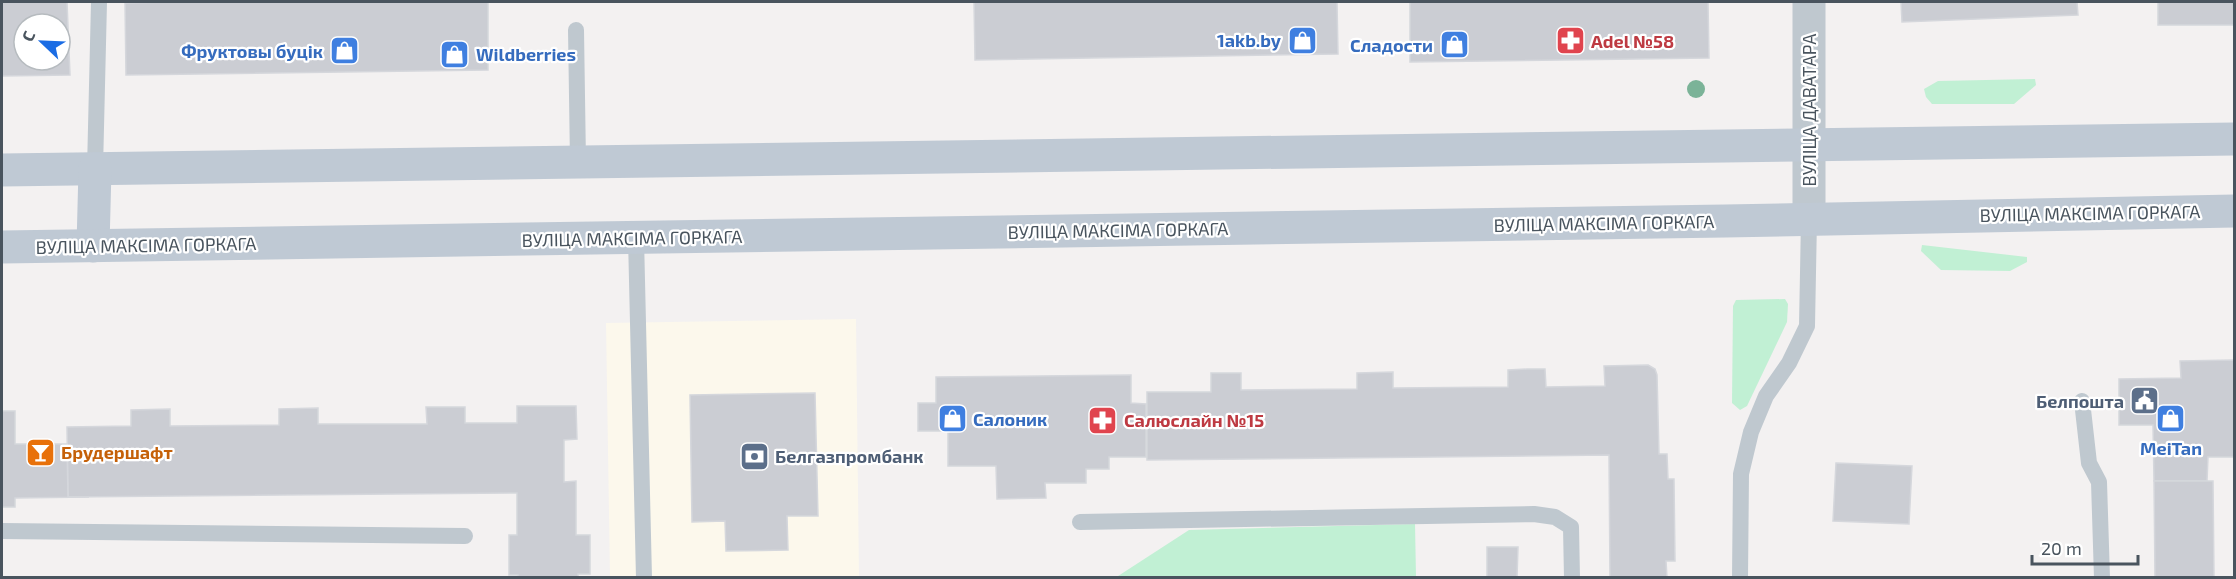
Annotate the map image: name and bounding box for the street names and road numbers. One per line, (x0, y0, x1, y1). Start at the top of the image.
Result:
street label: ВУЛІЦА ДАВАТАРА (1798, 33, 1820, 187)
street label: ВУЛІЦА МАКСІМА ГОРКАГА (1979, 200, 2201, 226)
street label: ВУЛІЦА МАКСІМА ГОРКАГА (1493, 210, 1715, 236)
street label: ВУЛІЦА МАКСІМА ГОРКАГА (1007, 217, 1229, 243)
street label: ВУЛІЦА МАКСІМА ГОРКАГА (521, 225, 743, 251)
street label: ВУЛІЦА МАКСІМА ГОРКАГА (35, 232, 257, 258)

